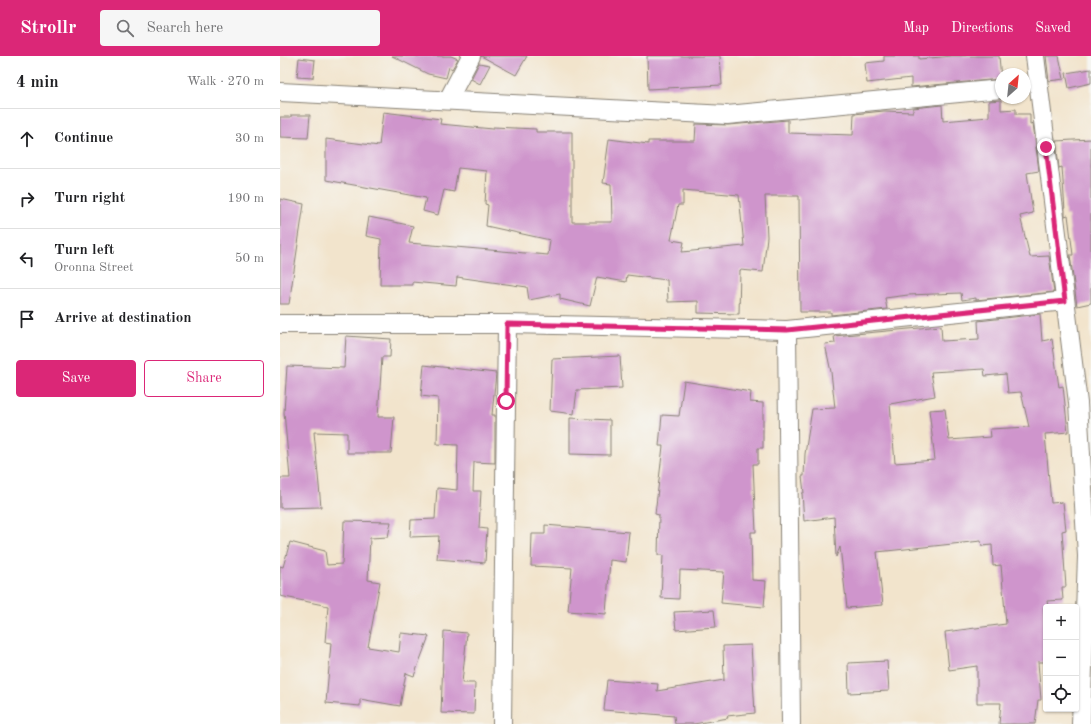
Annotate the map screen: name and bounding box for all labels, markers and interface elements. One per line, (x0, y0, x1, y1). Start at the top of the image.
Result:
search box (100, 10, 380, 46)
icon: search (114, 17, 136, 39)
text: Strollr (20, 19, 76, 38)
text: Search here (146, 21, 223, 36)
text: Map (903, 21, 929, 35)
text: Directions (951, 21, 1013, 35)
text: Saved (1035, 21, 1071, 35)
north arrow (995, 68, 1031, 104)
text: 4 min (16, 74, 59, 91)
text: Walk · 270 m (187, 75, 264, 88)
icon: ahead (16, 128, 38, 150)
text: Continue (54, 131, 113, 146)
text: 30 m (235, 132, 264, 145)
route end (1037, 138, 1055, 156)
icon: right (16, 188, 38, 210)
text: Turn right (54, 191, 125, 206)
text: 190 m (227, 192, 264, 205)
text: Turn left (54, 243, 114, 258)
icon: left (16, 248, 38, 270)
text: 50 m (235, 252, 264, 265)
text: Oronna Street (54, 261, 133, 274)
icon: arrive (16, 308, 38, 330)
text: Arrive at destination (54, 311, 192, 326)
button: Save (16, 360, 136, 397)
button: Share (144, 360, 264, 397)
route start (497, 392, 515, 410)
map controls (1043, 604, 1079, 712)
button: + (1043, 604, 1079, 640)
button: − (1043, 640, 1079, 676)
button: locate (1043, 676, 1079, 712)

